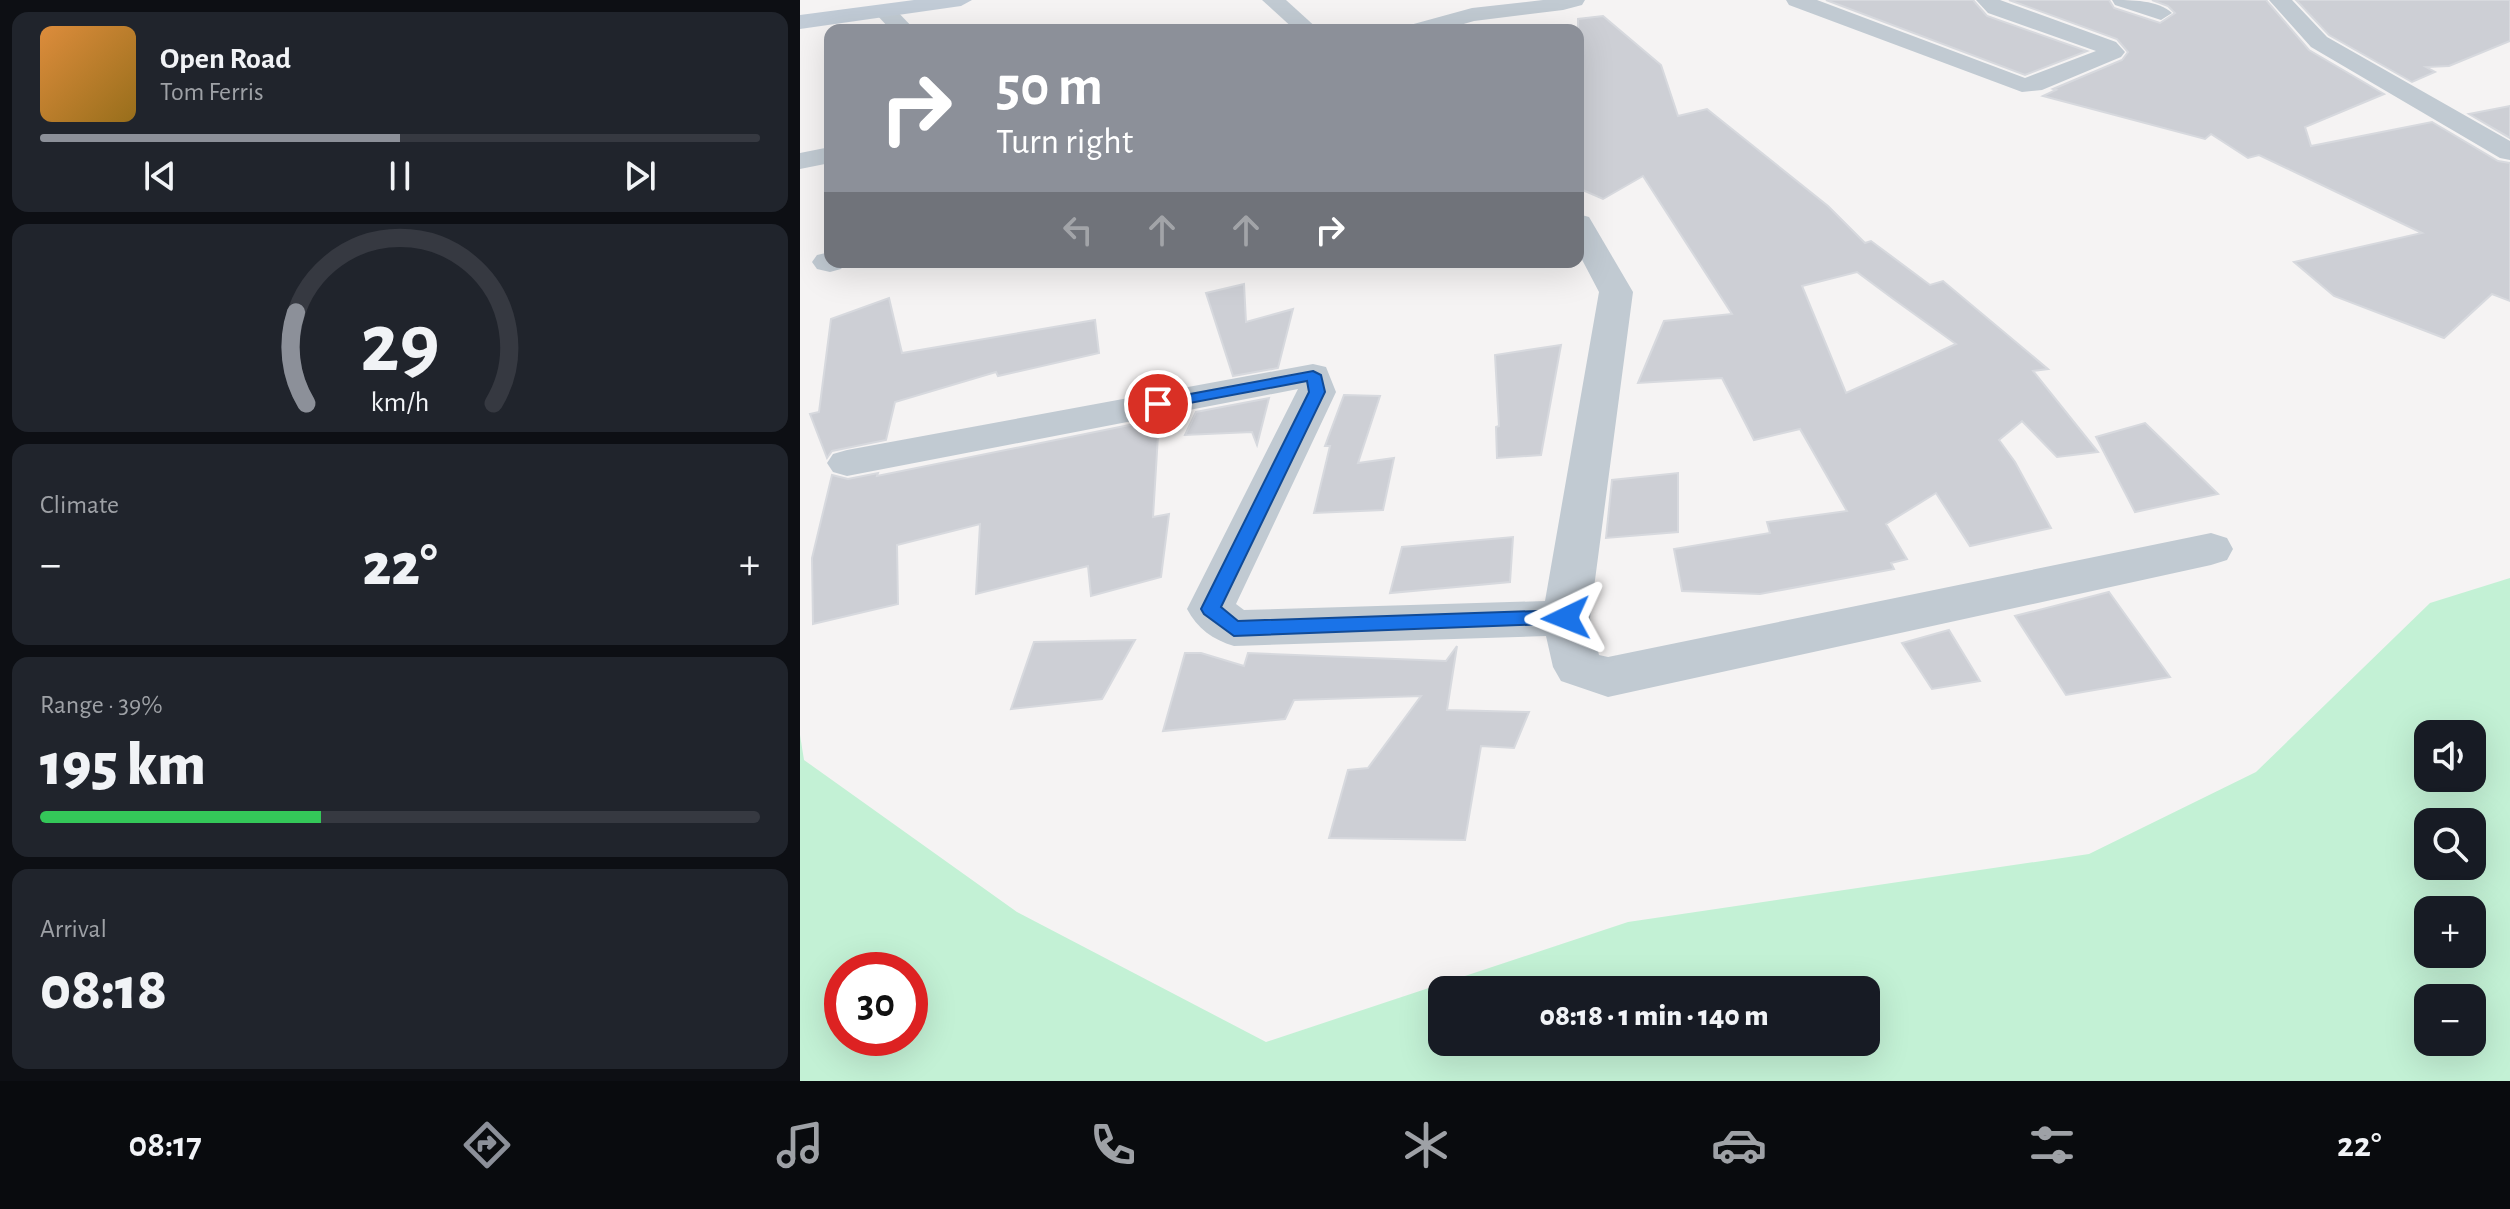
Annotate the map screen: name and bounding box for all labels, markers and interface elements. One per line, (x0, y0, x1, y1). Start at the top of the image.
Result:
text: Open Road (160, 44, 291, 74)
icon: right (864, 56, 968, 160)
text: 50 m (996, 59, 1103, 115)
text: Tom Ferris (160, 79, 264, 105)
text: Turn right (996, 124, 1133, 160)
icon: previous (138, 154, 182, 198)
icon: pause (378, 154, 422, 198)
icon: next (618, 154, 662, 198)
icon: left (1056, 208, 1100, 252)
icon: ahead (1140, 208, 1184, 252)
icon: ahead (1224, 208, 1268, 252)
icon: right (1308, 208, 1352, 252)
text: 29 (360, 303, 440, 387)
pin (1124, 370, 1192, 438)
icon: arrive (1136, 382, 1180, 426)
text: km/h (371, 388, 429, 417)
text: Climate (40, 492, 119, 518)
text: 22° (363, 536, 438, 596)
text: − (40, 543, 61, 587)
text: + (739, 543, 760, 587)
position arrow (1524, 576, 1608, 660)
text: Range · 39% (40, 692, 163, 718)
map controls (2414, 720, 2486, 1056)
button: sound (2414, 720, 2486, 792)
text: 195 km (40, 736, 206, 796)
button: search (2414, 808, 2486, 880)
button: + (2414, 896, 2486, 968)
text: Arrival (40, 916, 107, 942)
speed limit sign: 30 (824, 952, 928, 1056)
text: 08:18 (40, 960, 167, 1020)
button: − (2414, 984, 2486, 1056)
text: 08:18 · 1 min · 140 m (1539, 1001, 1769, 1031)
icon: directions (459, 1117, 515, 1173)
icon: music (772, 1117, 828, 1173)
icon: phone (1085, 1117, 1141, 1173)
icon: climate (1398, 1117, 1454, 1173)
icon: car (1711, 1117, 1767, 1173)
icon: filters (2024, 1117, 2080, 1173)
text: 08:17 (129, 1127, 202, 1163)
text: 22° (2337, 1127, 2381, 1163)

